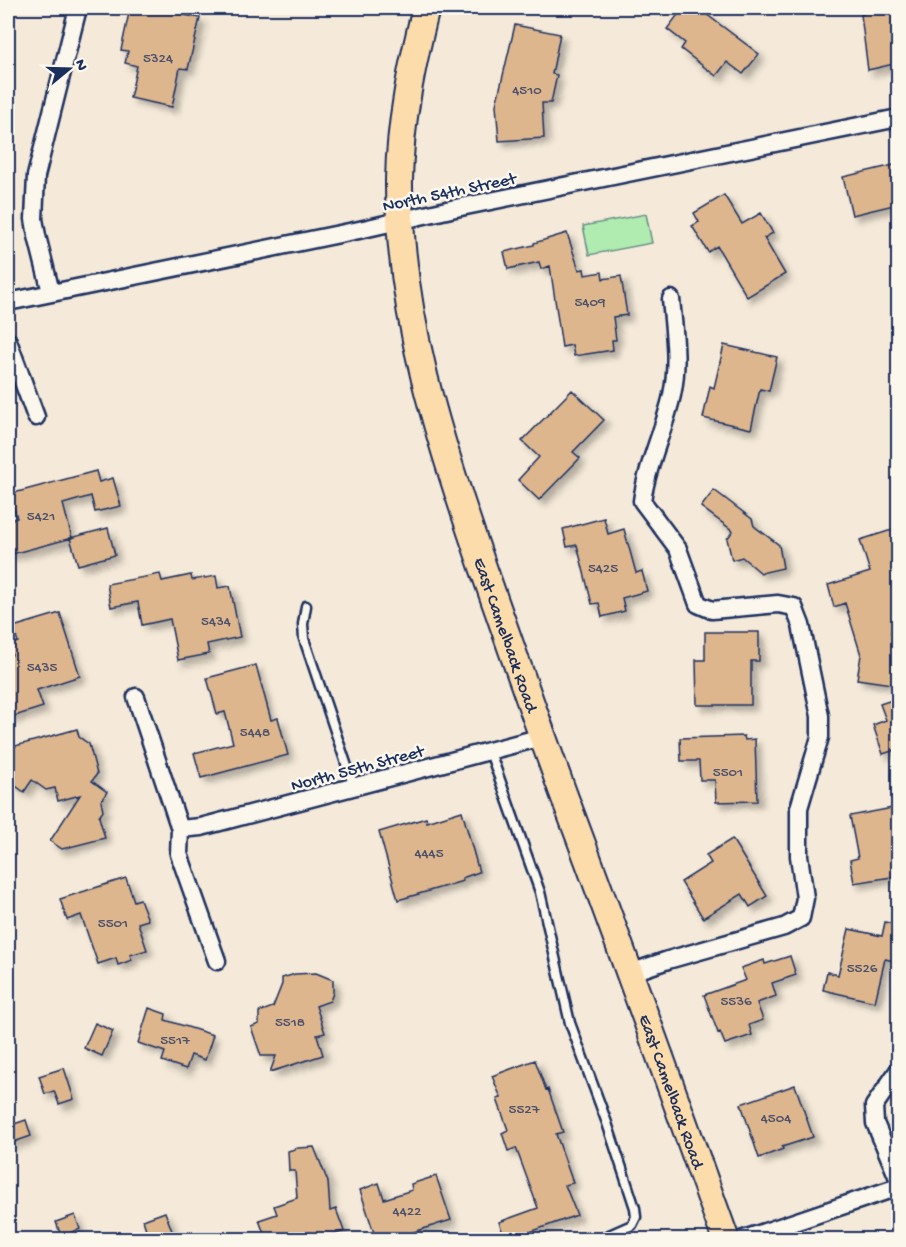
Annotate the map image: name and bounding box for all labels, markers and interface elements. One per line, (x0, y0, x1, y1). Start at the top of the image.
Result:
north arrow (39, 39, 99, 99)
house number: 5324 (143, 50, 173, 68)
text: N (69, 57, 91, 74)
house number: 4510 (512, 82, 542, 100)
street label: North 54th Street (381, 169, 520, 218)
house number: 5409 (574, 294, 606, 312)
house number: 5421 (27, 508, 55, 526)
street label: East Camelback Road (467, 555, 542, 717)
house number: 5425 (588, 560, 618, 578)
house number: 5434 (201, 613, 231, 631)
house number: 5435 (27, 659, 57, 677)
house number: 5448 (240, 724, 270, 742)
street label: North 55th Street (289, 741, 428, 797)
house number: 5501 (713, 764, 743, 782)
house number: 4445 (414, 845, 444, 863)
house number: 5501 (98, 915, 128, 933)
house number: 5526 (847, 960, 878, 978)
house number: 5536 (720, 993, 752, 1011)
street label: East Camelback Road (633, 1012, 708, 1173)
house number: 5518 (275, 1014, 305, 1032)
house number: 5517 (160, 1032, 191, 1050)
house number: 5527 (509, 1101, 541, 1119)
house number: 4504 (761, 1110, 791, 1128)
house number: 4422 (393, 1203, 421, 1221)

